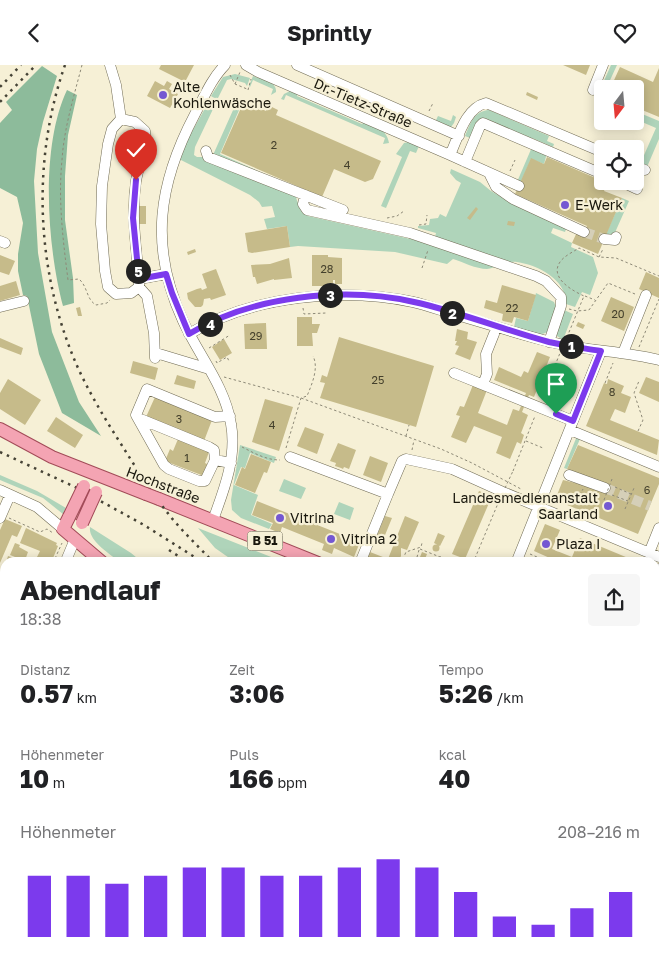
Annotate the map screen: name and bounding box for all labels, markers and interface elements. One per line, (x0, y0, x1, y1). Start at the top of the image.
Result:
icon: back (20, 19, 48, 47)
text: Sprintly (287, 19, 372, 46)
icon: heart (611, 19, 639, 47)
street label: Dr.-Tietz-Straße (312, 74, 415, 131)
place label: Alte Kohlenwäsche (173, 78, 271, 111)
north arrow (594, 80, 644, 130)
map controls (594, 80, 644, 190)
marker: Alte Kohlenwäsche (157, 89, 169, 101)
pin (115, 129, 157, 180)
icon: check (122, 136, 150, 164)
house number: 2 (271, 138, 277, 151)
button: locate (594, 140, 644, 190)
house number: 4 (344, 158, 351, 171)
place label: E-Werk (575, 196, 623, 213)
marker: E-Werk (559, 199, 571, 211)
pin: 5 (126, 259, 150, 283)
house number: 28 (320, 262, 334, 275)
text: 5 (134, 263, 143, 280)
pin: 3 (318, 283, 342, 307)
text: 3 (326, 287, 335, 304)
pin: 2 (440, 301, 464, 325)
house number: 22 (506, 301, 518, 314)
text: 2 (448, 305, 457, 322)
house number: 20 (611, 307, 625, 320)
pin: 4 (198, 311, 222, 337)
text: 4 (206, 316, 215, 333)
house number: 29 (249, 329, 263, 342)
pin: 1 (558, 333, 584, 359)
text: 1 (568, 338, 575, 355)
pin (535, 363, 577, 414)
icon: arrive (542, 370, 570, 398)
house number: 25 (372, 373, 384, 386)
house number: 8 (609, 385, 616, 398)
house number: 3 (176, 412, 182, 425)
house number: 4 (269, 418, 276, 431)
house number: 1 (184, 451, 190, 464)
street label: Hochstraße (124, 463, 203, 506)
house number: 6 (644, 483, 651, 496)
place label: Landesmedienanstalt Saarland (452, 489, 598, 522)
marker: Landesmedienanstalt Saarland (602, 500, 614, 512)
place label: Vitrina (290, 509, 334, 526)
marker: Vitrina (274, 512, 286, 524)
place label: Vitrina 2 (341, 530, 397, 547)
road number: B 51 (248, 531, 282, 551)
marker: Vitrina 2 (325, 533, 337, 545)
place label: Plaza I (556, 535, 601, 552)
marker: Plaza I (540, 538, 552, 550)
text: Abendlauf (20, 573, 160, 606)
button: share (588, 574, 640, 626)
text: 18:38 (20, 609, 61, 629)
text: Distanz (20, 661, 70, 678)
text: Zeit (229, 661, 255, 678)
text: Tempo (439, 661, 484, 678)
text: 0.57 (20, 678, 73, 709)
text: 3:06 (229, 678, 285, 709)
text: 5:26 (439, 678, 493, 709)
text: km (73, 689, 97, 706)
text: /km (493, 689, 524, 706)
text: Höhenmeter (20, 746, 104, 763)
text: Puls (229, 746, 259, 763)
text: kcal (439, 746, 466, 763)
text: 10 (20, 763, 49, 794)
text: 166 (229, 763, 274, 794)
text: 40 (439, 763, 471, 794)
text: m (49, 774, 65, 791)
text: bpm (274, 774, 307, 791)
text: Höhenmeter (20, 822, 116, 842)
text: 208–216 m (558, 822, 640, 842)

